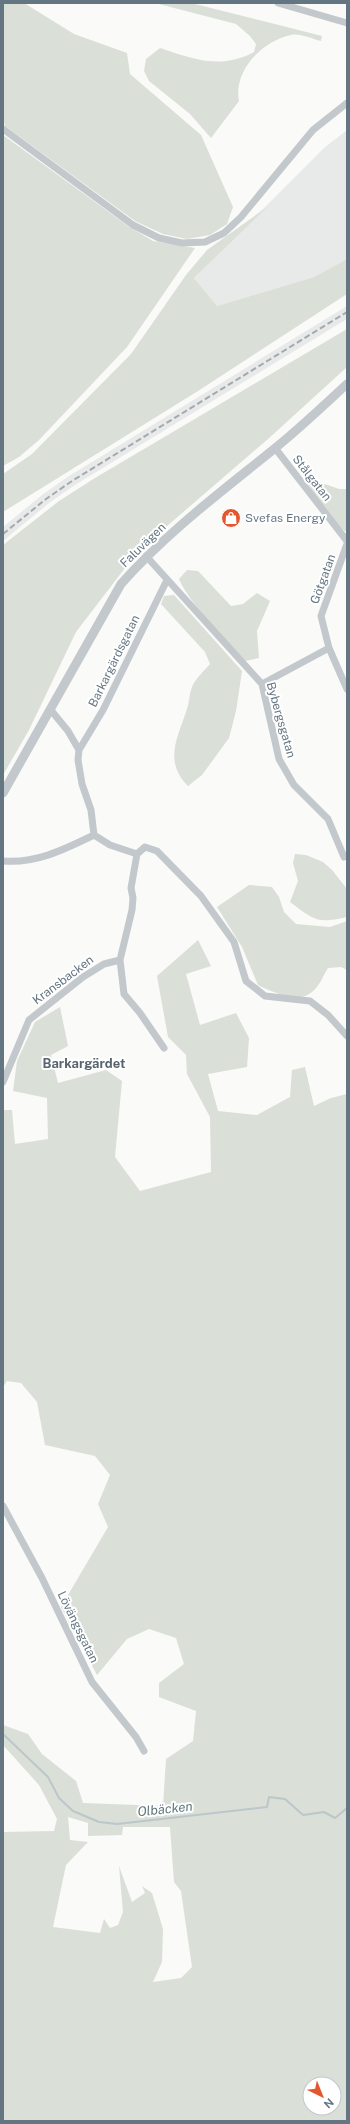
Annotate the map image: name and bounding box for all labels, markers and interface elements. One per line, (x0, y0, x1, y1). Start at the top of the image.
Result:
street label: Stålgatan (290, 452, 334, 504)
shop icon: Svefas Energy (220, 507, 242, 529)
place label: Svefas Energy (245, 511, 326, 525)
street label: Faluvägen (117, 520, 169, 570)
street label: Götgatan (308, 552, 338, 606)
street label: Barkargärdsgatan (86, 613, 142, 709)
street label: Bybergsgatan (264, 681, 299, 760)
street label: Kransbacken (30, 953, 96, 1007)
district label: Barkargärdet (43, 1056, 125, 1071)
street label: Lövängsgatan (55, 1589, 101, 1665)
water label: Olbäcken (137, 1799, 193, 1819)
north arrow (302, 2076, 342, 2116)
text: N (322, 2096, 336, 2111)

